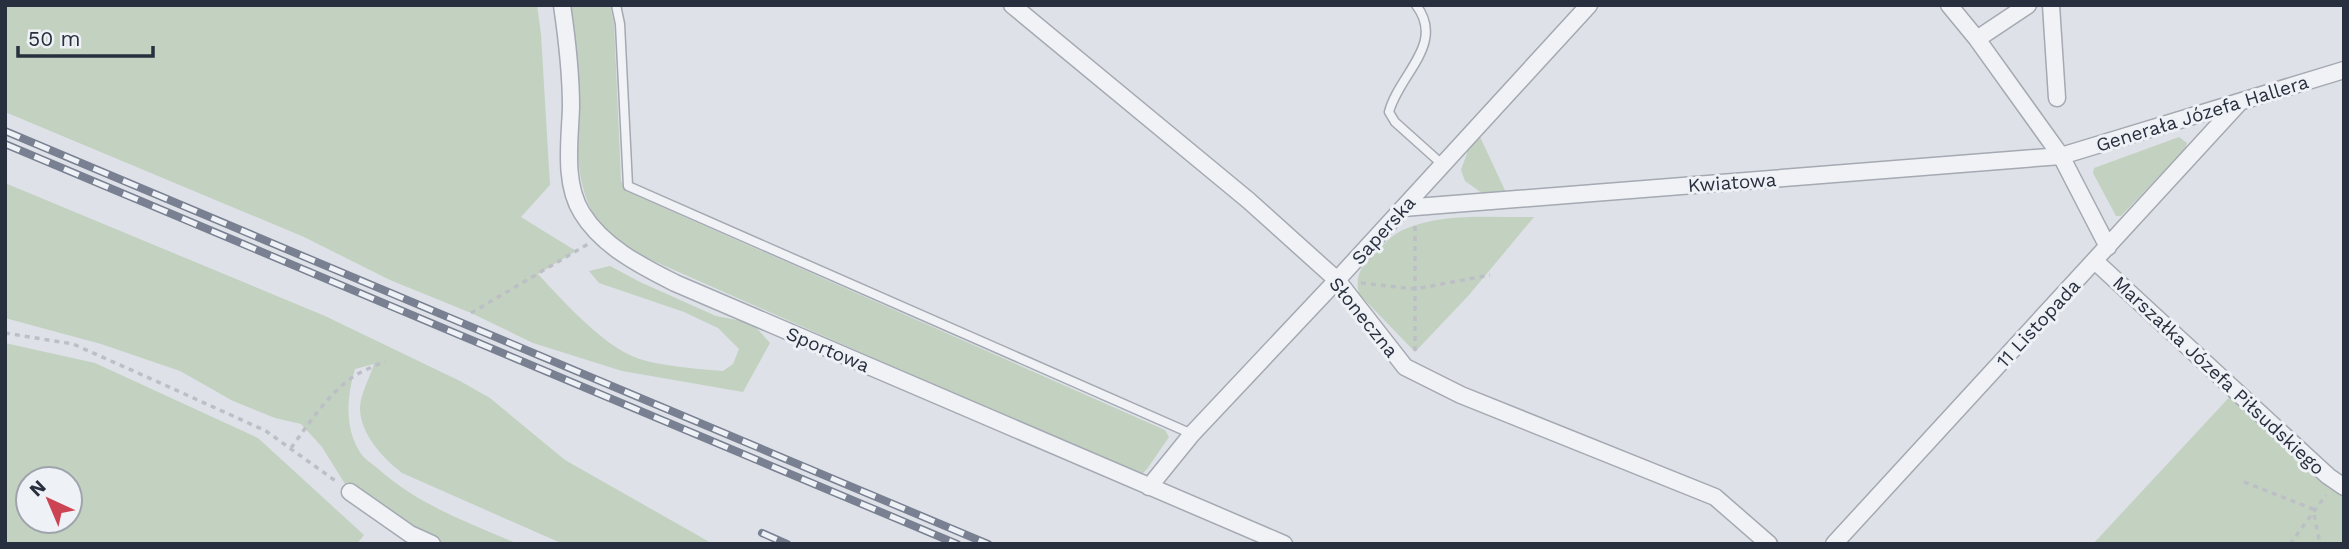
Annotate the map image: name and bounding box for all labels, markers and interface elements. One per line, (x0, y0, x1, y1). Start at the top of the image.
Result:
scale bar (18, 14, 152, 58)
text: 50 m (28, 26, 80, 51)
street label: Generała Józefa Hallera (2093, 70, 2311, 157)
street label: Kwiatowa (1687, 168, 1777, 197)
street label: Saperska (1347, 191, 1420, 269)
street label: Marszałka Józefa Piłsudskiego (2108, 271, 2329, 480)
street label: Słoneczna (1324, 273, 1403, 362)
street label: 11 Listopada (1992, 274, 2085, 372)
street label: Sportowa (783, 322, 873, 377)
north arrow (14, 465, 84, 535)
text: N (24, 475, 51, 501)

